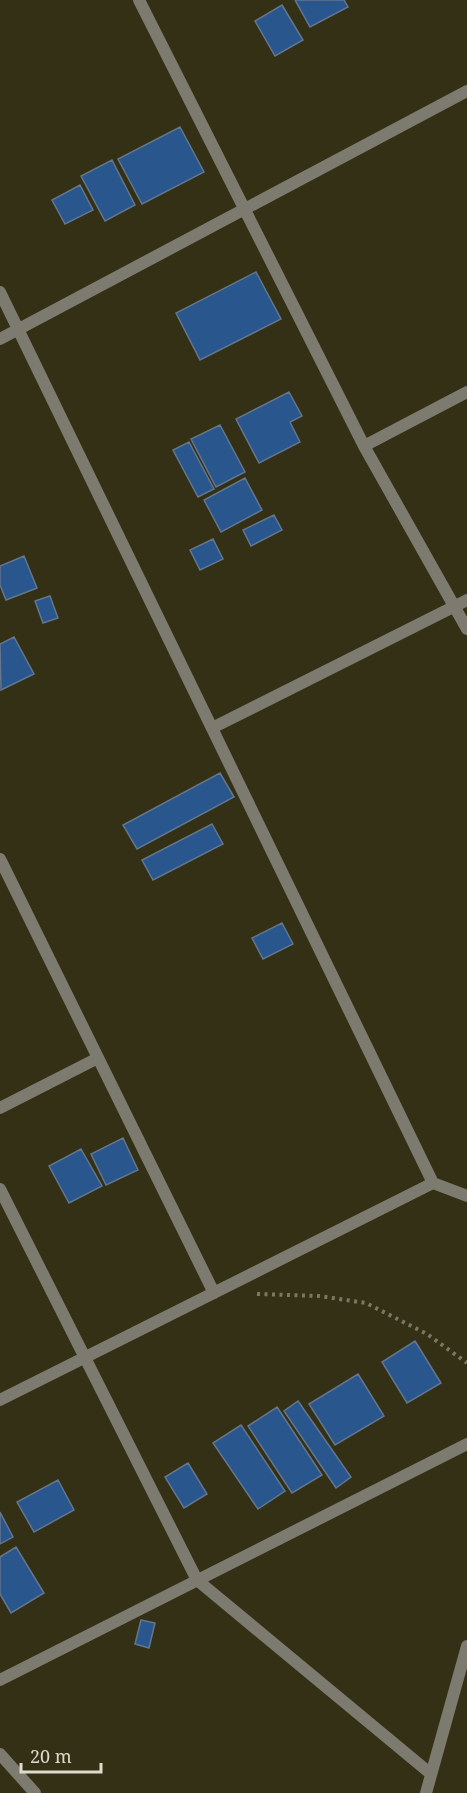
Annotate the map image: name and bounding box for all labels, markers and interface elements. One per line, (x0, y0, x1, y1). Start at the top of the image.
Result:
scale bar (21, 1736, 100, 1774)
text: 20 m (30, 1744, 72, 1768)

